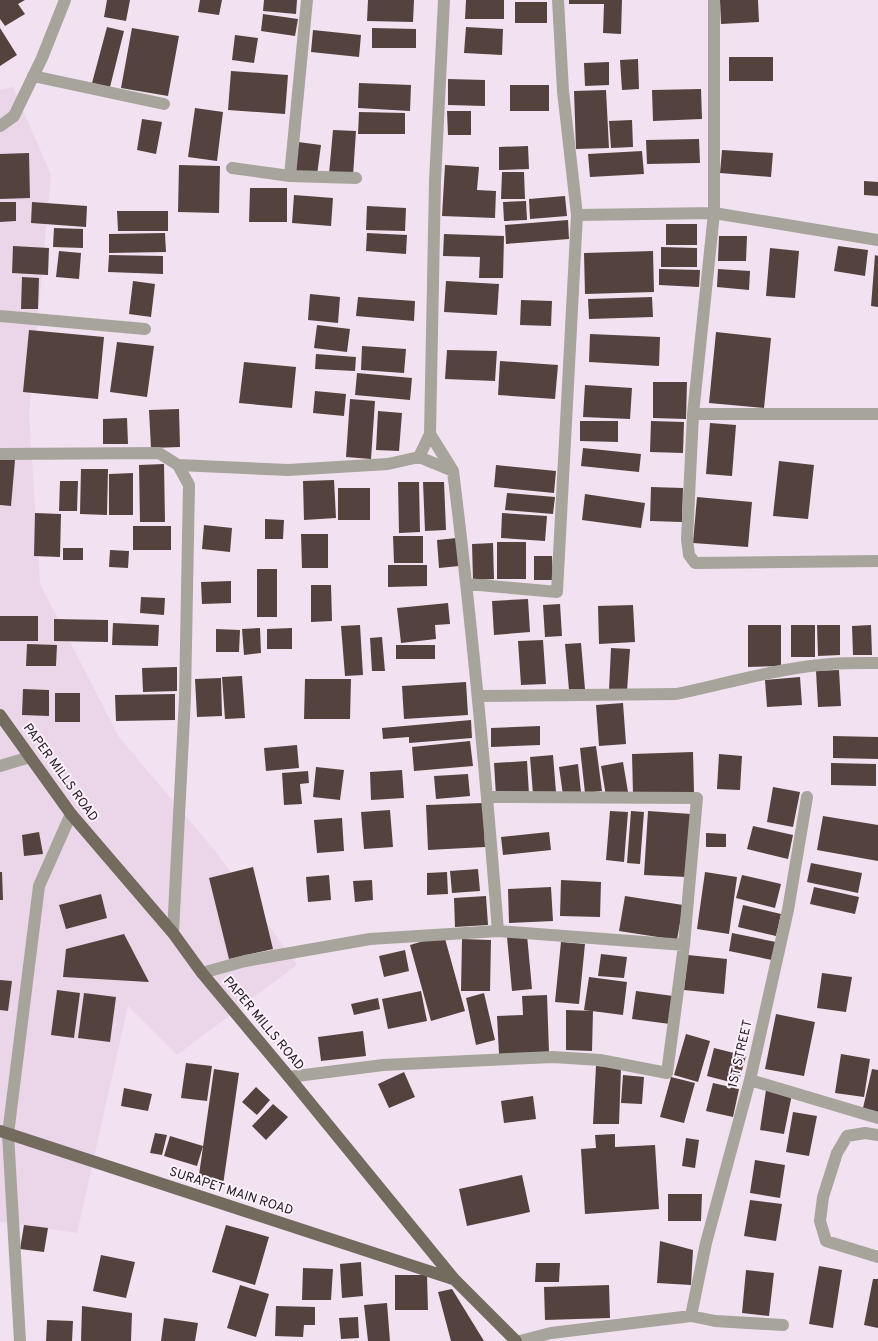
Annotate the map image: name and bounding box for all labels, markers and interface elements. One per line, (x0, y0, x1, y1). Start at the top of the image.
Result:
street label: PAPER MILLS ROAD (19, 721, 101, 825)
street label: PAPER MILLS ROAD (219, 974, 307, 1074)
street label: 1ST STREET (725, 1018, 757, 1090)
street label: SURAPET MAIN ROAD (167, 1164, 295, 1220)

